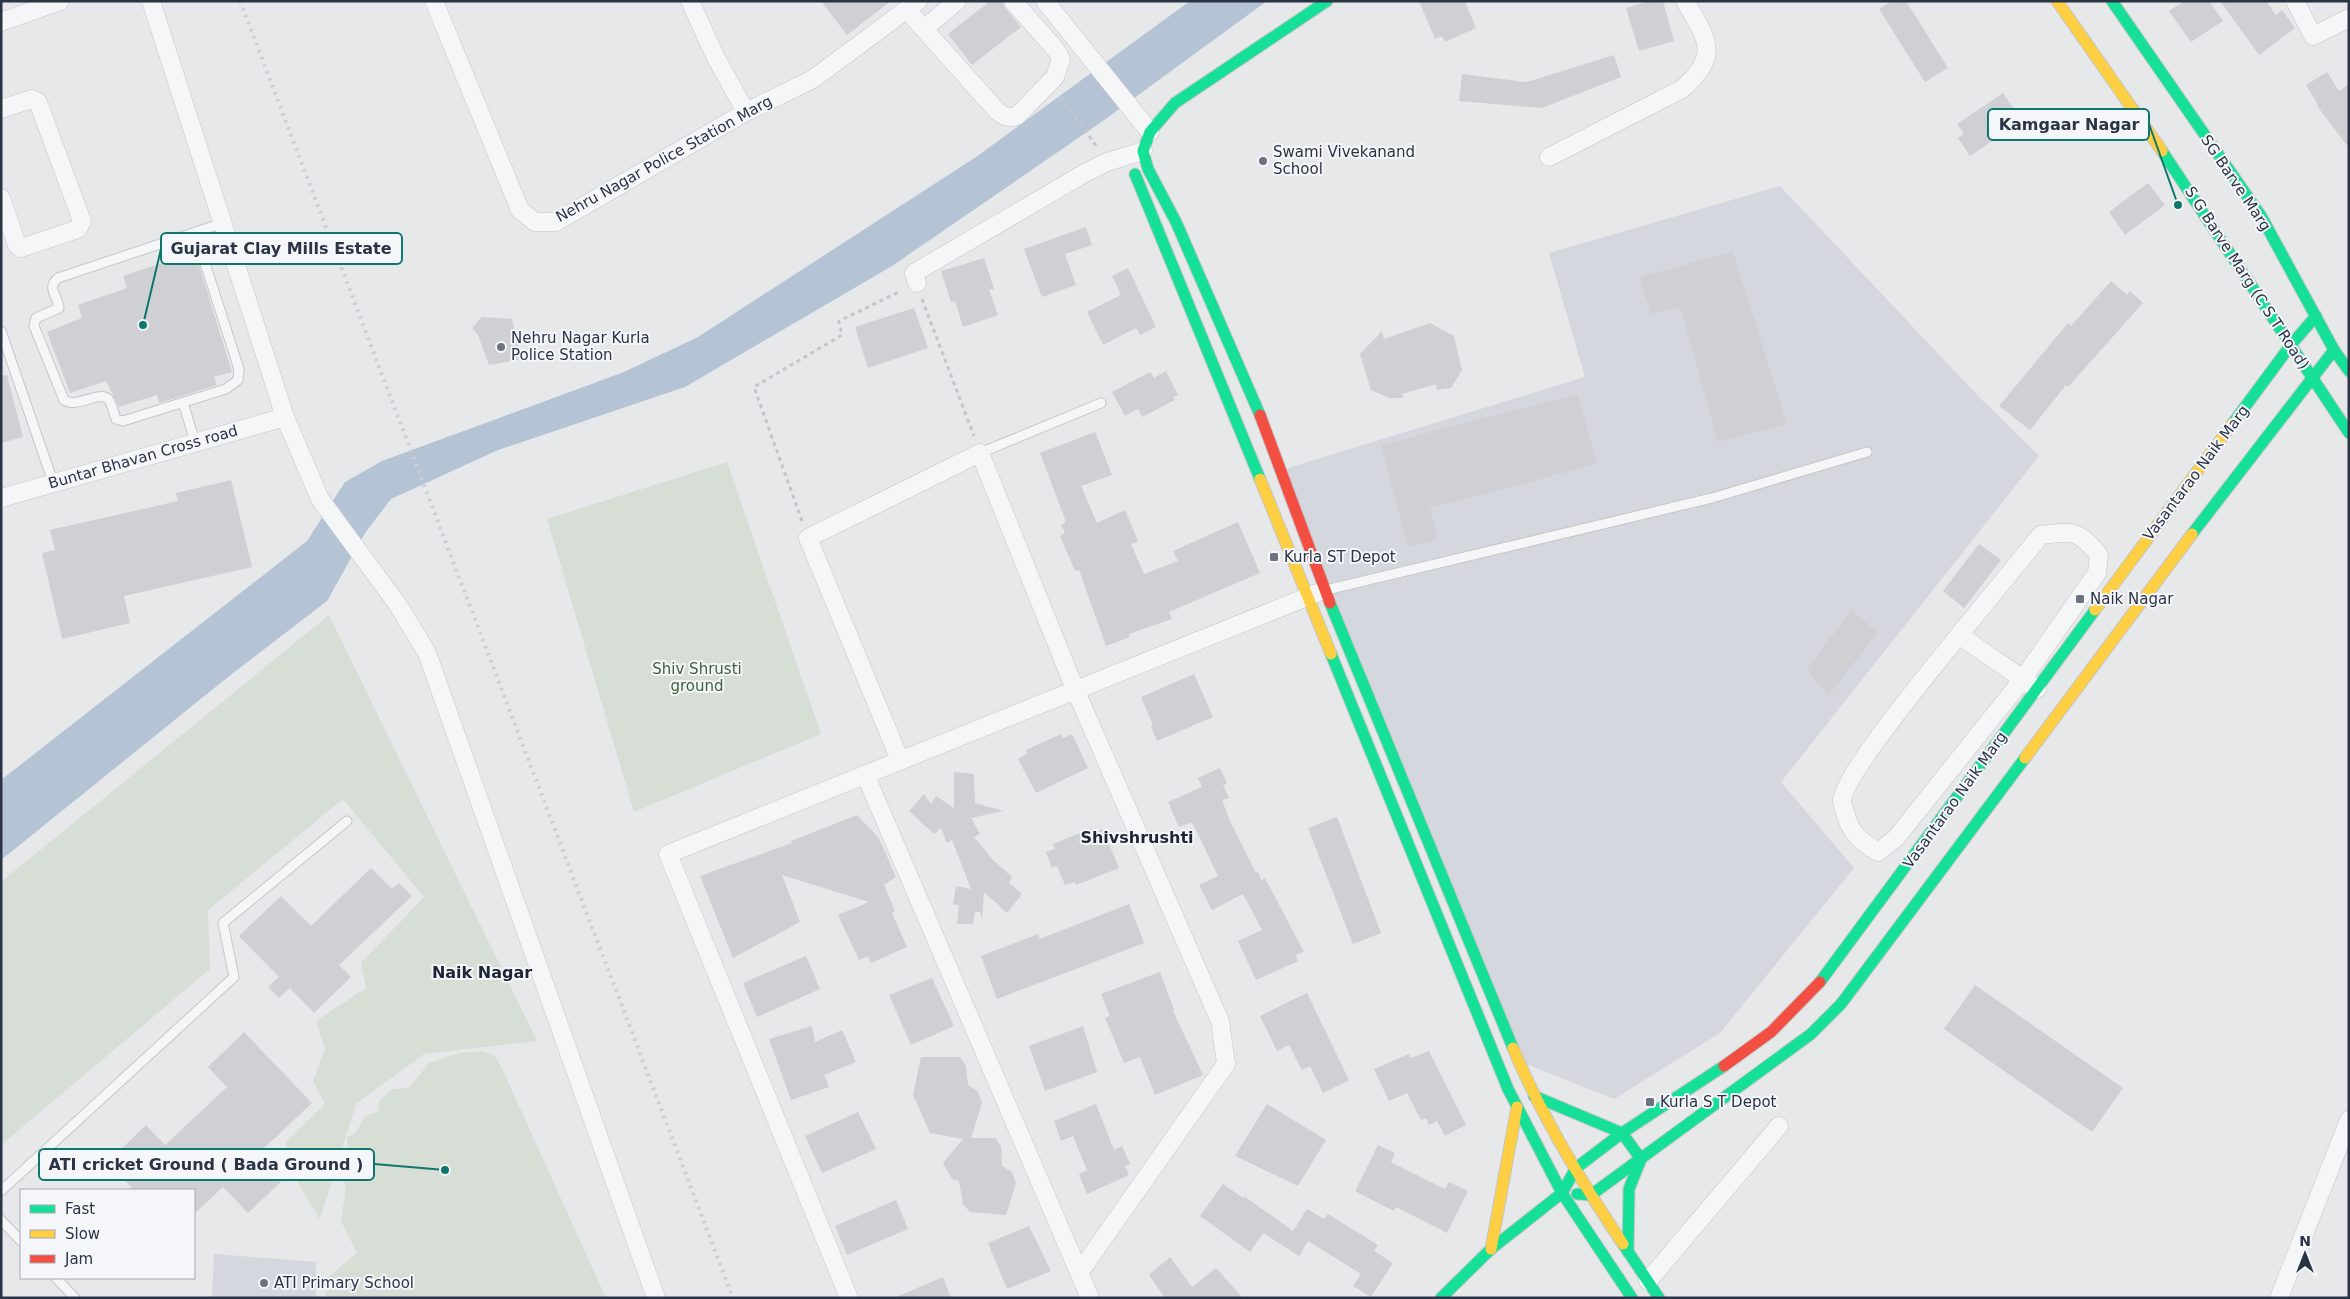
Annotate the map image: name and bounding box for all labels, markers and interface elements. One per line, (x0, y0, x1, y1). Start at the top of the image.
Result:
street label: Nehru Nagar Police Station Marg (553, 92, 775, 226)
callout: Kamgaar Nagar (1988, 109, 2149, 140)
text: Kamgaar Nagar (1999, 115, 2139, 134)
street label: SG Barve Marg (2197, 132, 2275, 234)
place label: Swami Vivekanand School (1273, 143, 1415, 178)
marker: Swami Vivekanand School (1257, 155, 1269, 167)
street label: S G Barve Marg (C S T Road) (2181, 183, 2313, 373)
callout: Gujarat Clay Mills Estate (161, 233, 402, 264)
text: Gujarat Clay Mills Estate (170, 239, 392, 258)
place label: Nehru Nagar Kurla Police Station (511, 329, 650, 364)
marker: Nehru Nagar Kurla Police Station (495, 341, 507, 353)
street label: Vasantarao Naik Marg (2139, 402, 2253, 544)
street label: Buntar Bhavan Cross road (46, 421, 240, 493)
place label: Kurla ST Depot (1284, 548, 1396, 566)
marker: Kurla ST Depot (1268, 551, 1280, 563)
place label: Naik Nagar (2090, 590, 2174, 608)
marker: Naik Nagar (2074, 593, 2086, 605)
park label: Shiv Shrusti ground (652, 660, 742, 695)
street label: Vasantarao Naik Marg (1899, 728, 2011, 872)
district label: Shivshrushti (1080, 828, 1194, 847)
district label: Naik Nagar (432, 963, 532, 982)
place label: Kurla S T Depot (1660, 1093, 1777, 1111)
marker: Kurla S T Depot (1644, 1096, 1656, 1108)
callout: ATI cricket Ground ( Bada Ground ) (39, 1149, 374, 1180)
text: ATI cricket Ground ( Bada Ground ) (49, 1155, 363, 1174)
legend (20, 1189, 195, 1279)
text: Fast (65, 1200, 95, 1218)
text: Slow (65, 1225, 100, 1243)
north arrow (2280, 1229, 2330, 1279)
text: N (2299, 1233, 2311, 1249)
text: Jam (64, 1250, 93, 1268)
place label: ATI Primary School (274, 1274, 414, 1292)
marker: ATI Primary School (258, 1277, 270, 1289)

